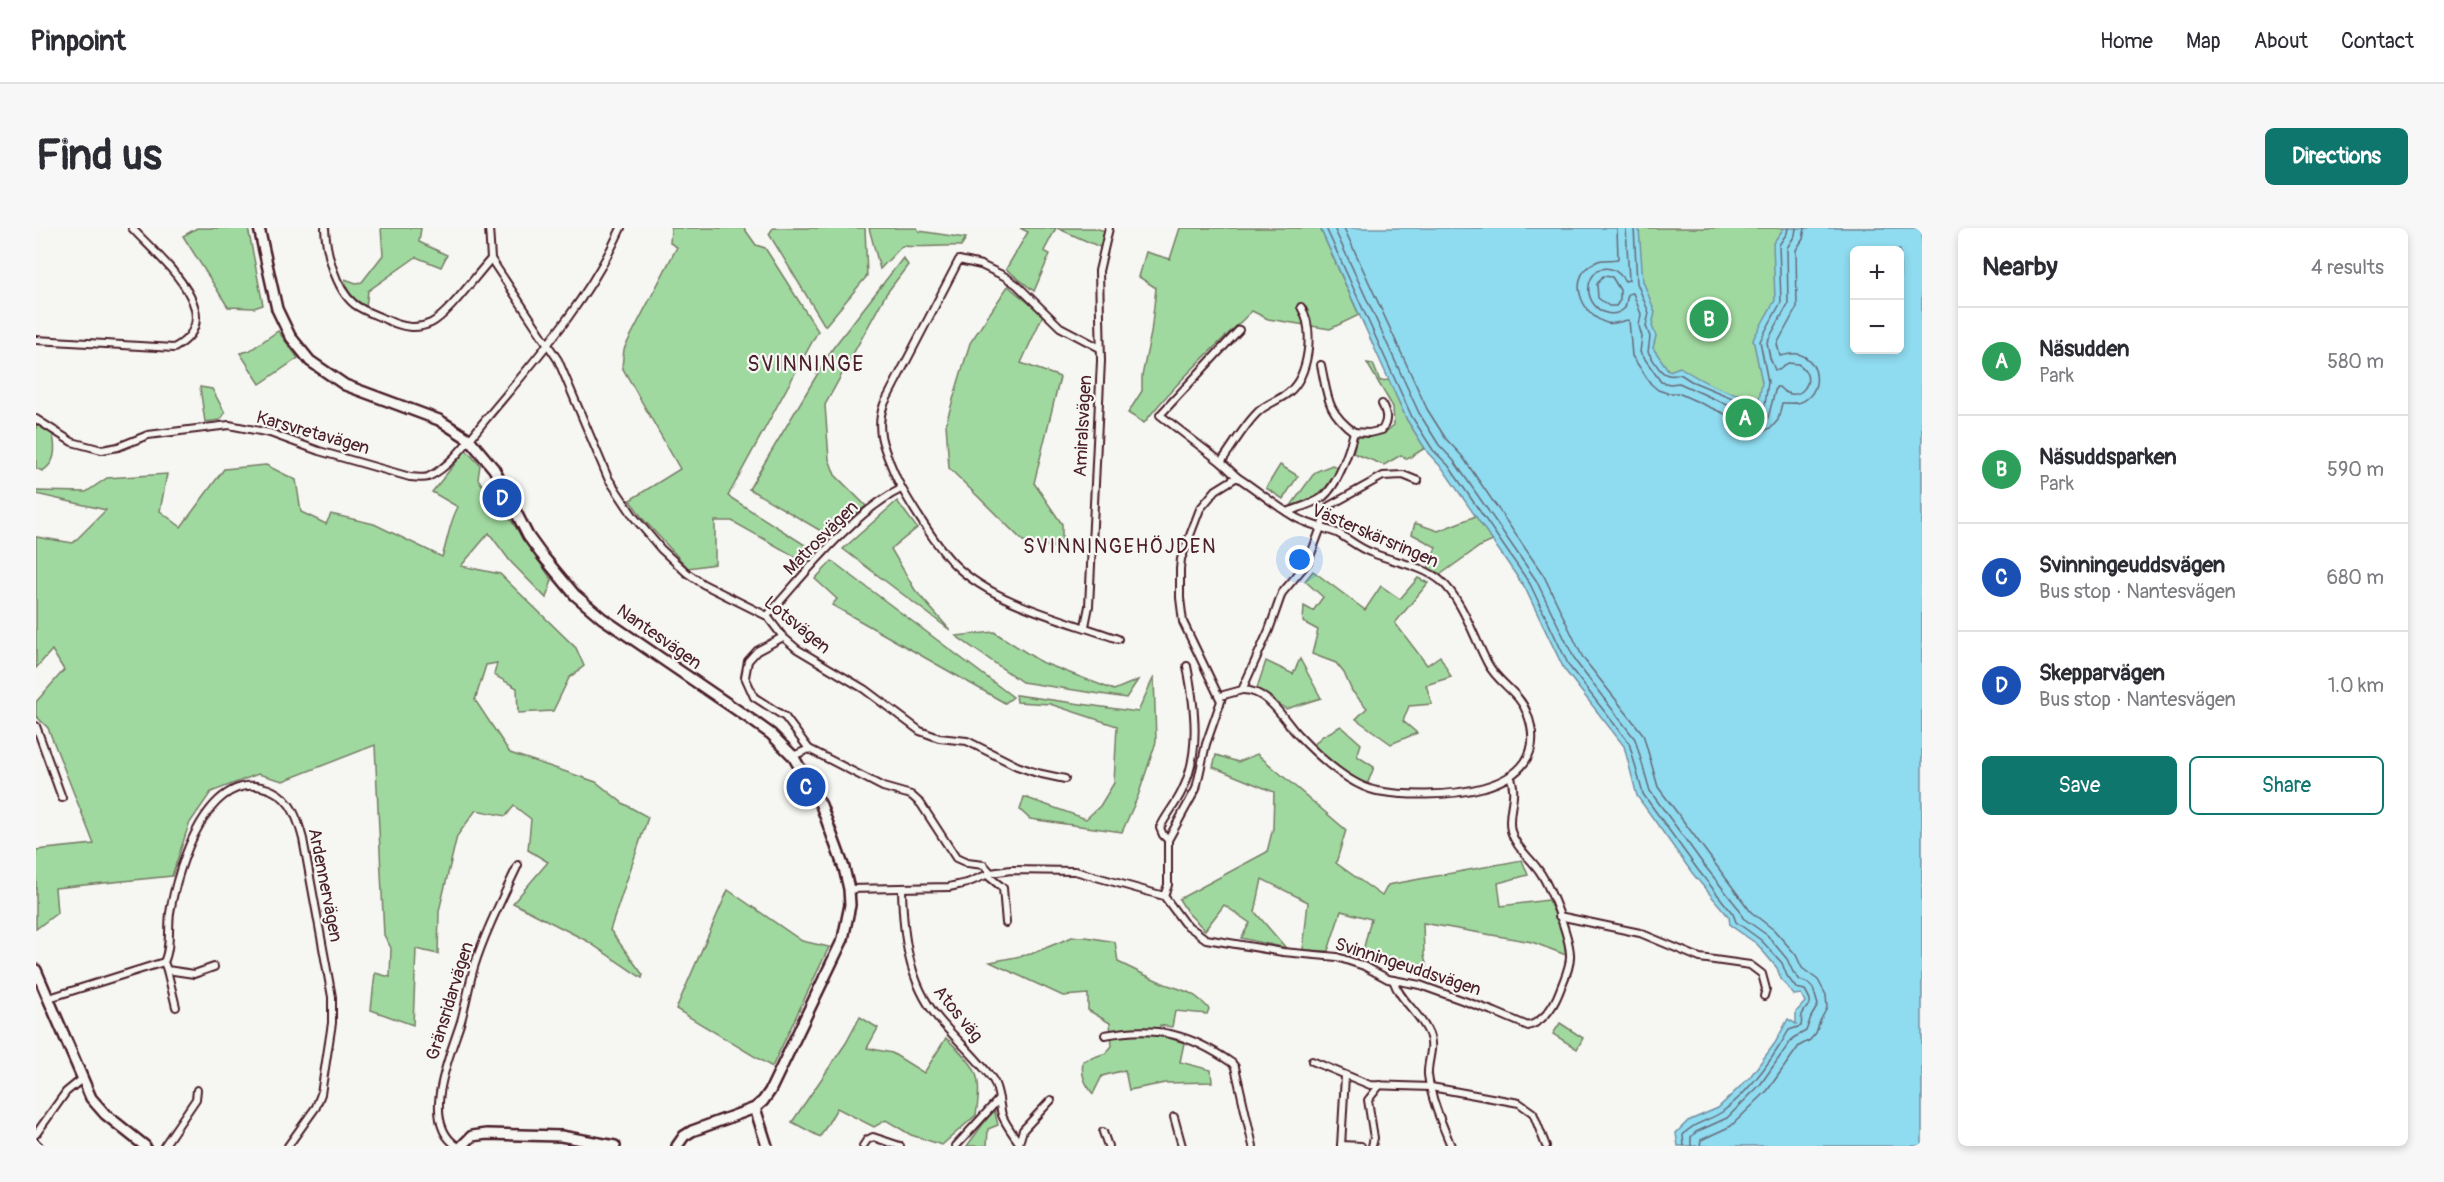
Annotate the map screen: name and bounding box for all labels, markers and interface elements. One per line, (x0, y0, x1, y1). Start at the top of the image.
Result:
text: Pinpoint (30, 24, 126, 59)
text: Home (2100, 28, 2153, 55)
text: Map (2186, 28, 2221, 55)
text: About (2254, 28, 2308, 55)
text: Contact (2341, 28, 2414, 55)
button: Directions (2265, 128, 2408, 185)
text: Find us (36, 130, 162, 182)
map controls (1850, 246, 1904, 354)
button: + (1850, 246, 1904, 300)
text: Nearby (1982, 251, 2058, 283)
text: 4 results (2311, 255, 2384, 280)
pin: B (1690, 296, 1728, 341)
button: − (1850, 300, 1904, 354)
text: Näsudden (2039, 335, 2129, 363)
text: A (1995, 349, 2008, 374)
text: 580 m (2327, 349, 2384, 374)
district label: SVINNINGE (747, 351, 865, 378)
text: Park (2039, 363, 2074, 388)
street label: Amiralsvägen (1069, 374, 1097, 478)
pin: A (1726, 396, 1764, 441)
street label: Karsvretavägen (254, 406, 372, 460)
text: Näsuddsparken (2039, 443, 2177, 471)
text: B (1996, 457, 2007, 482)
text: 590 m (2327, 457, 2384, 482)
text: Park (2039, 471, 2074, 496)
pin: D (482, 476, 522, 520)
street label: Matrosvägen (779, 496, 863, 580)
street label: Västerskärsringen (1308, 499, 1442, 573)
district label: SVINNINGEHÖJDEN (1023, 534, 1217, 559)
your location (1285, 545, 1314, 574)
text: Svinningeuddsvägen (2039, 551, 2225, 579)
text: C (1995, 565, 2008, 590)
text: 680 m (2327, 565, 2384, 590)
text: Bus stop · Nantesvägen (2039, 579, 2236, 604)
street label: Lotsvägen (759, 591, 835, 659)
street label: Nantesvägen (612, 599, 706, 675)
text: Skepparvägen (2039, 659, 2165, 687)
text: D (1995, 673, 2008, 698)
text: 1.0 km (2328, 673, 2384, 698)
text: Bus stop · Nantesvägen (2039, 687, 2236, 712)
button: Save (1982, 756, 2177, 815)
button: Share (2189, 756, 2384, 815)
pin: C (786, 764, 826, 810)
street label: Ardennervägen (303, 826, 347, 944)
street label: Svinningeuddsvägen (1332, 933, 1484, 1001)
street label: Gränsridarvägen (421, 939, 479, 1063)
street label: Atos väg (928, 981, 988, 1047)

